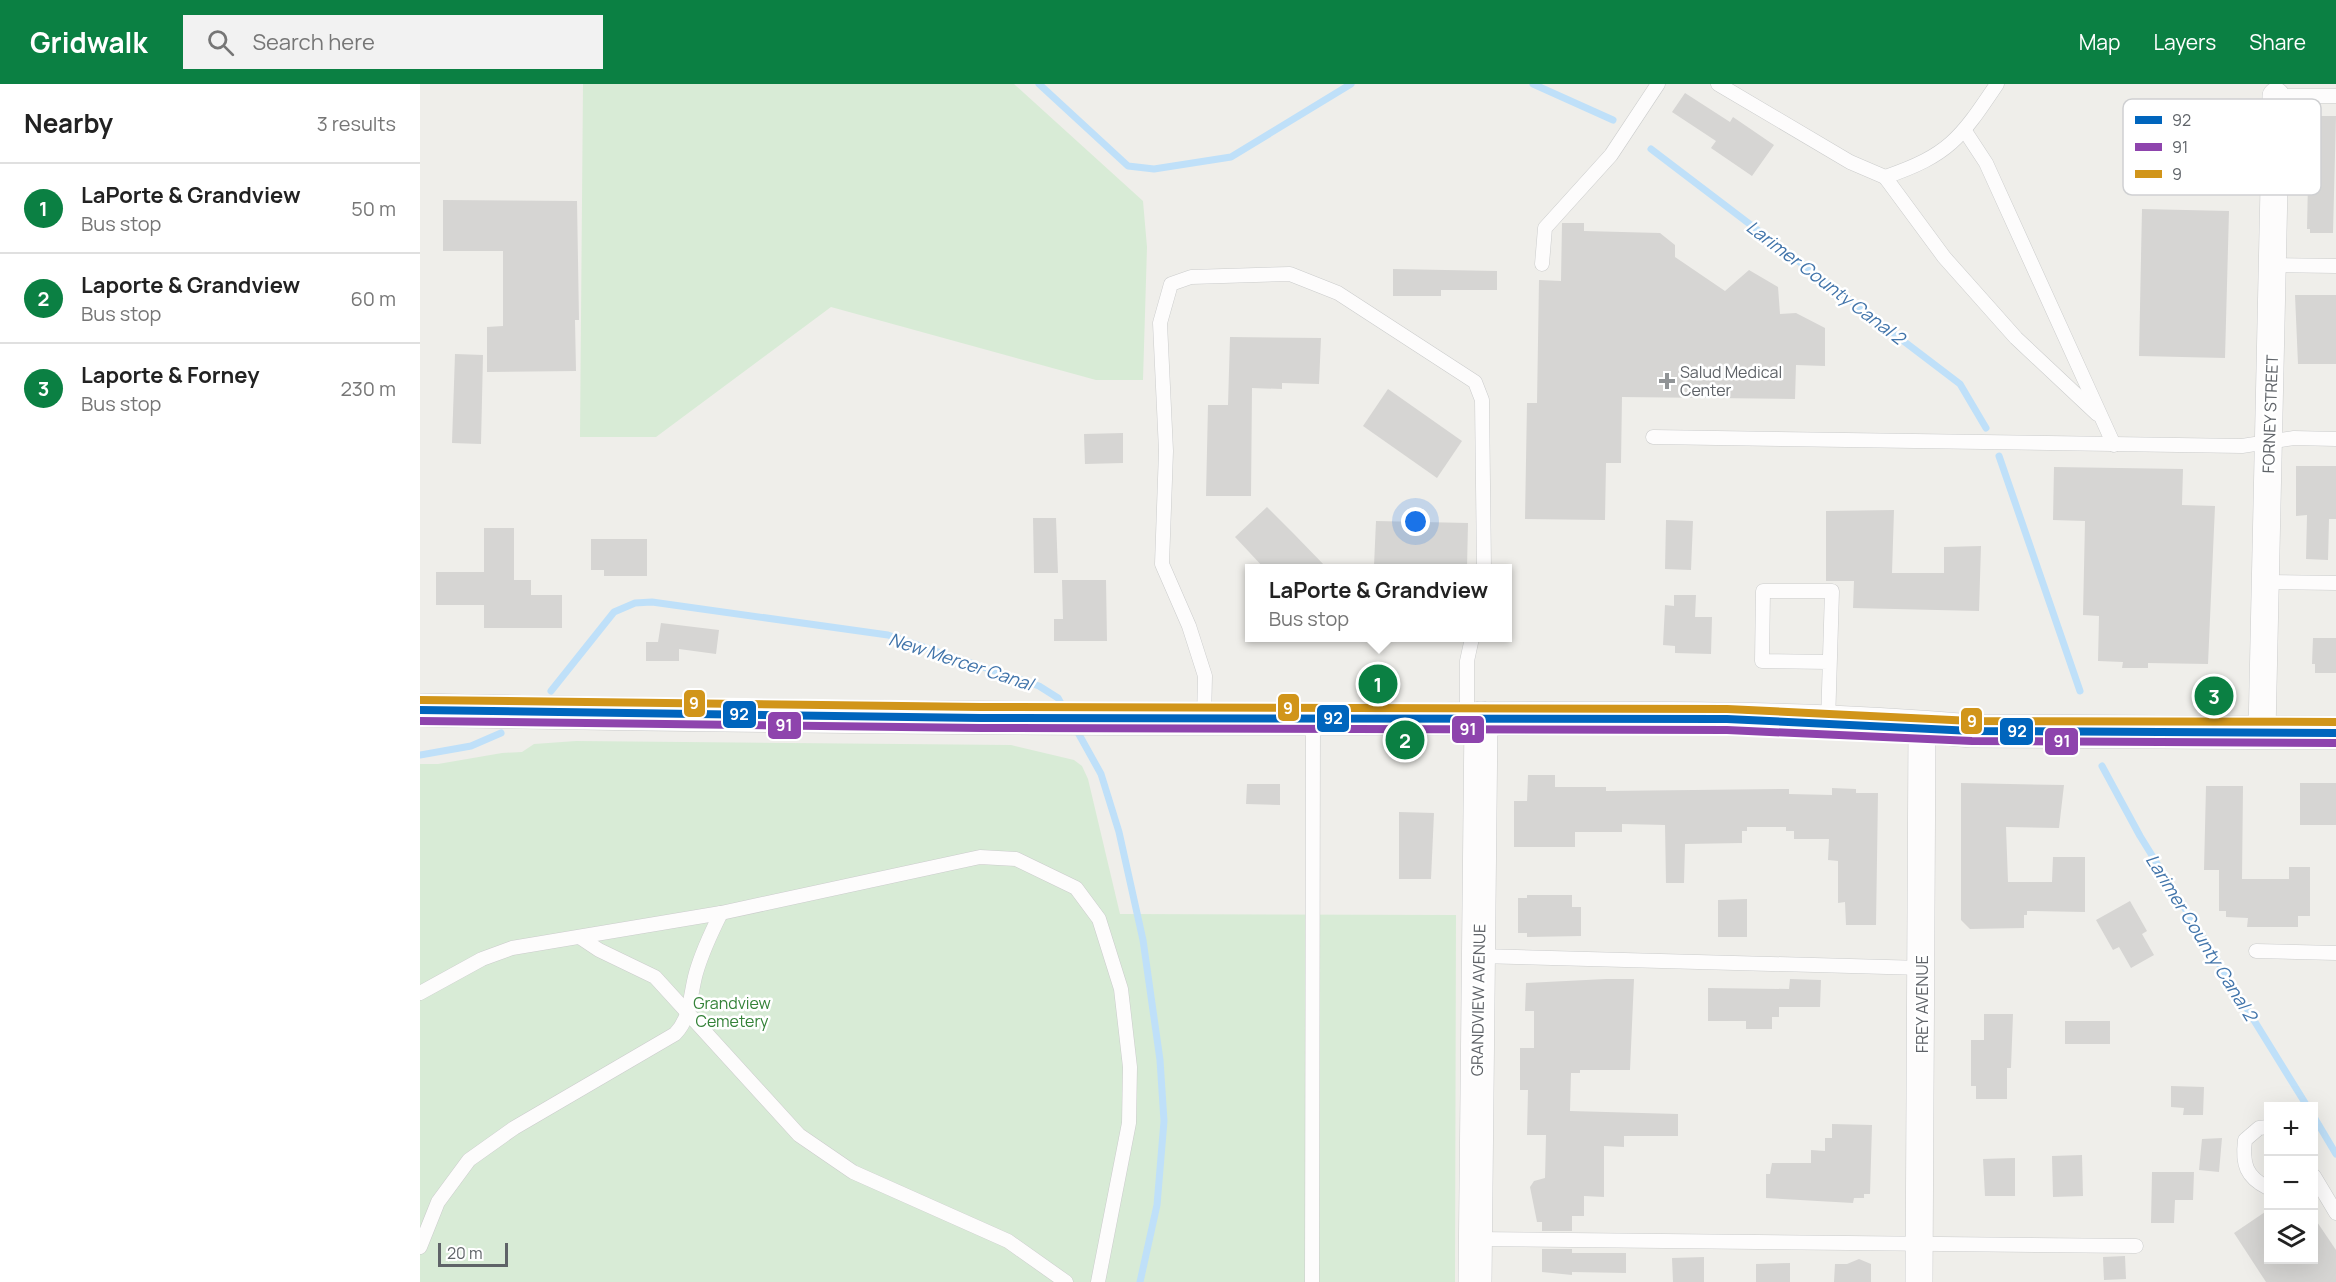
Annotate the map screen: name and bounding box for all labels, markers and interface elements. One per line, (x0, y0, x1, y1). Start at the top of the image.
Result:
search box (183, 15, 603, 69)
text: Gridwalk (30, 23, 147, 61)
icon: search (204, 26, 237, 59)
text: Search here (252, 27, 375, 57)
text: Map (2079, 28, 2120, 56)
text: Layers (2153, 28, 2216, 56)
text: Share (2249, 28, 2306, 56)
legend (2123, 99, 2321, 195)
text: Nearby (24, 105, 113, 141)
text: 92 (2172, 109, 2191, 131)
text: 3 results (317, 110, 396, 137)
text: 91 (2172, 136, 2188, 158)
text: 9 (2172, 163, 2182, 185)
text: LaPorte & Grandview (81, 180, 301, 210)
text: 1 (39, 195, 48, 222)
text: 50 m (351, 195, 396, 222)
text: Bus stop (81, 210, 161, 237)
water label: Larimer County Canal 2 (1742, 215, 1911, 350)
text: Laporte & Grandview (81, 270, 300, 300)
text: 2 (38, 285, 49, 312)
text: 60 m (350, 285, 396, 312)
text: Bus stop (81, 300, 161, 327)
street label: FORNEY STREET (2257, 354, 2283, 474)
text: Laporte & Forney (81, 360, 259, 390)
place label: Salud Medical Center (1680, 361, 1782, 401)
marker: Salud Medical Center (1658, 372, 1676, 390)
text: 3 (38, 375, 49, 402)
text: 230 m (340, 375, 396, 402)
text: Bus stop (81, 390, 161, 417)
your location (1401, 507, 1430, 536)
popup (1245, 564, 1512, 642)
text: LaPorte & Grandview (1269, 575, 1488, 605)
text: Bus stop (1269, 605, 1349, 632)
water label: New Mercer Canal (886, 626, 1039, 696)
pin: 1 (1358, 662, 1398, 706)
pin: 3 (2194, 674, 2234, 718)
line badge: 9 (683, 689, 706, 718)
text: 9 (689, 692, 699, 714)
line badge: 9 (1277, 693, 1300, 722)
text: 9 (1283, 697, 1293, 719)
line badge: 92 (722, 700, 757, 729)
text: 92 (729, 703, 749, 725)
line badge: 92 (1316, 704, 1350, 733)
text: 92 (1323, 707, 1343, 729)
line badge: 9 (1960, 707, 1983, 735)
text: 9 (1967, 710, 1977, 732)
line badge: 91 (767, 711, 802, 740)
text: 91 (776, 714, 792, 736)
line badge: 91 (1451, 715, 1485, 744)
line badge: 92 (1999, 717, 2034, 746)
pin: 2 (1386, 718, 1424, 762)
text: 91 (1460, 718, 1476, 740)
text: 92 (2007, 720, 2027, 742)
line badge: 91 (2044, 727, 2079, 756)
text: 91 (2054, 730, 2070, 752)
water label: Larimer County Canal 2 (2141, 849, 2264, 1026)
street label: GRANDVIEW AVENUE (1466, 924, 1490, 1076)
street label: FREY AVENUE (1911, 955, 1933, 1053)
park label: Grandview Cemetery (693, 992, 771, 1032)
map controls (2264, 1102, 2318, 1264)
button: + (2264, 1102, 2318, 1156)
button: − (2264, 1156, 2318, 1210)
button: layers (2264, 1210, 2318, 1264)
scale bar (438, 1240, 508, 1268)
text: 20 m (447, 1242, 483, 1264)

